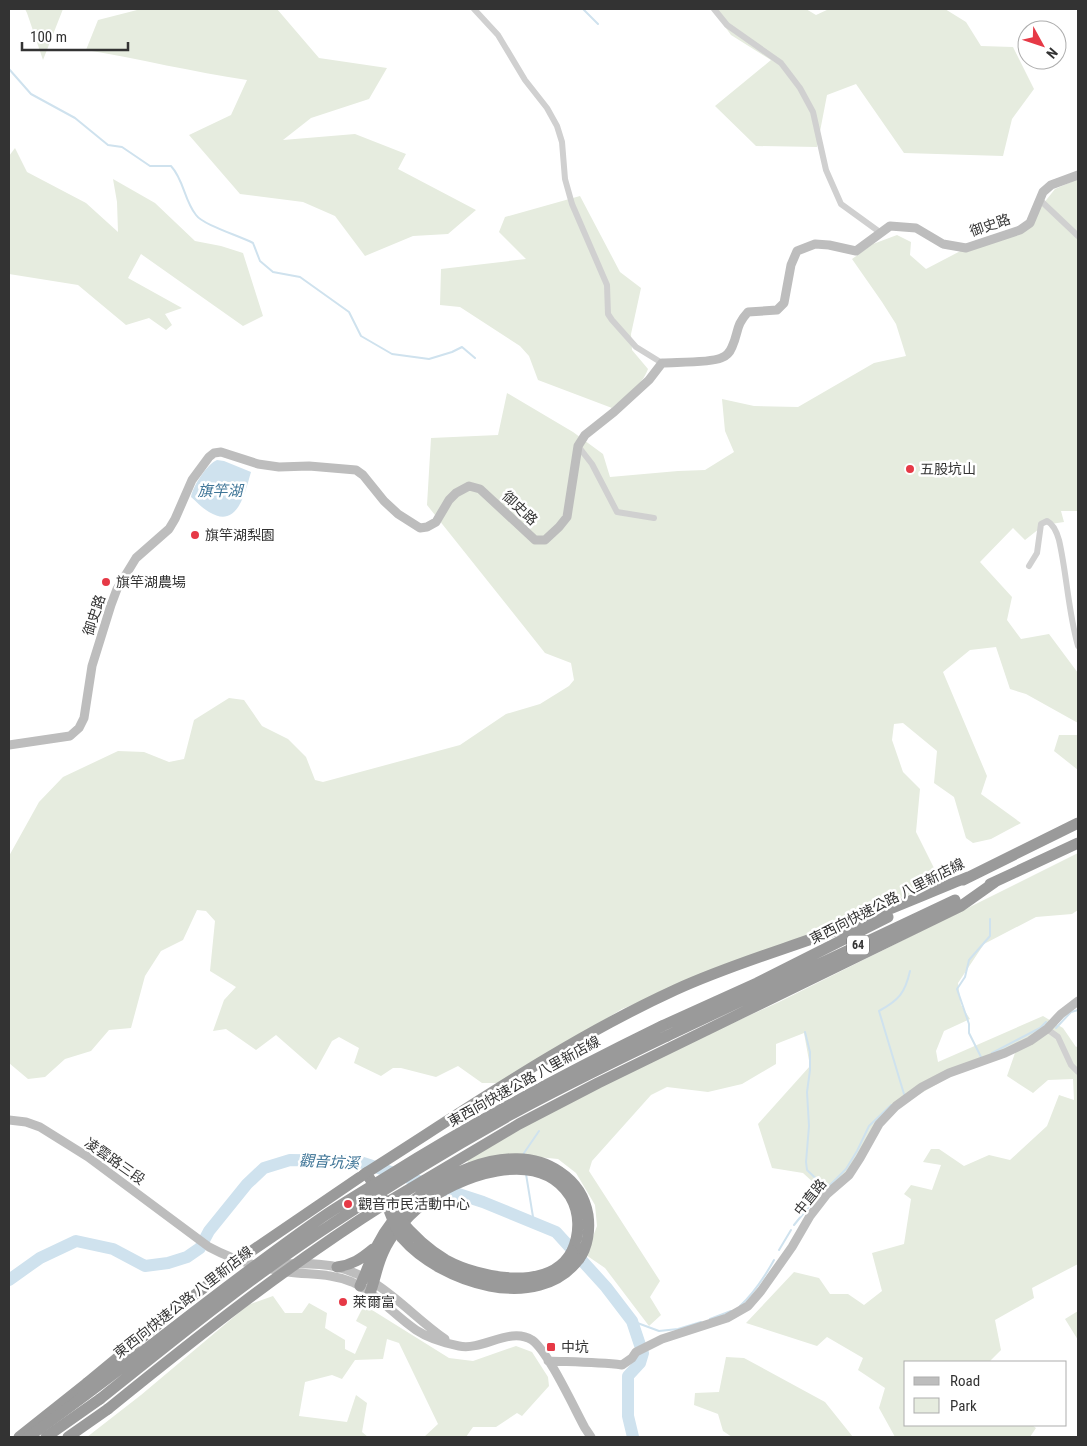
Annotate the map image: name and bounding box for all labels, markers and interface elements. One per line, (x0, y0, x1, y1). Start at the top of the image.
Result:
scale bar (22, 20, 129, 52)
north arrow (1017, 20, 1067, 70)
text: 100 m (30, 28, 67, 46)
text: N (1043, 45, 1061, 62)
street label: 御史路 (968, 211, 1012, 239)
place label: 五股坑山 (920, 461, 976, 477)
marker: 五股坑山 (904, 463, 916, 475)
water label: 旗竿湖 (197, 482, 244, 500)
street label: 御史路 (499, 488, 541, 528)
place label: 旗竿湖梨園 (205, 527, 275, 543)
marker: 旗竿湖梨園 (189, 529, 201, 541)
place label: 旗竿湖農場 (116, 574, 186, 590)
marker: 旗竿湖農場 (100, 576, 112, 588)
street label: 御史路 (80, 593, 108, 637)
street label: 東西向快速公路 八里新店線 (807, 855, 967, 947)
road number: 64 (847, 936, 869, 954)
street label: 東西向快速公路 八里新店線 (445, 1032, 603, 1130)
street label: 凌雲路三段 (82, 1134, 148, 1188)
water label: 觀音坑溪 (299, 1151, 361, 1173)
street label: 中直路 (791, 1176, 829, 1218)
place label: 觀音市民活動中心 (358, 1196, 470, 1212)
marker: 觀音市民活動中心 (342, 1198, 354, 1210)
street label: 東西向快速公路 八里新店線 (111, 1243, 255, 1361)
place label: 萊爾富 (353, 1294, 395, 1310)
marker: 萊爾富 (337, 1296, 349, 1308)
place label: 中坑 (561, 1339, 589, 1355)
marker: 中坑 (545, 1341, 557, 1353)
legend (904, 1361, 1067, 1426)
text: Road (950, 1372, 980, 1390)
text: Park (950, 1397, 977, 1415)

